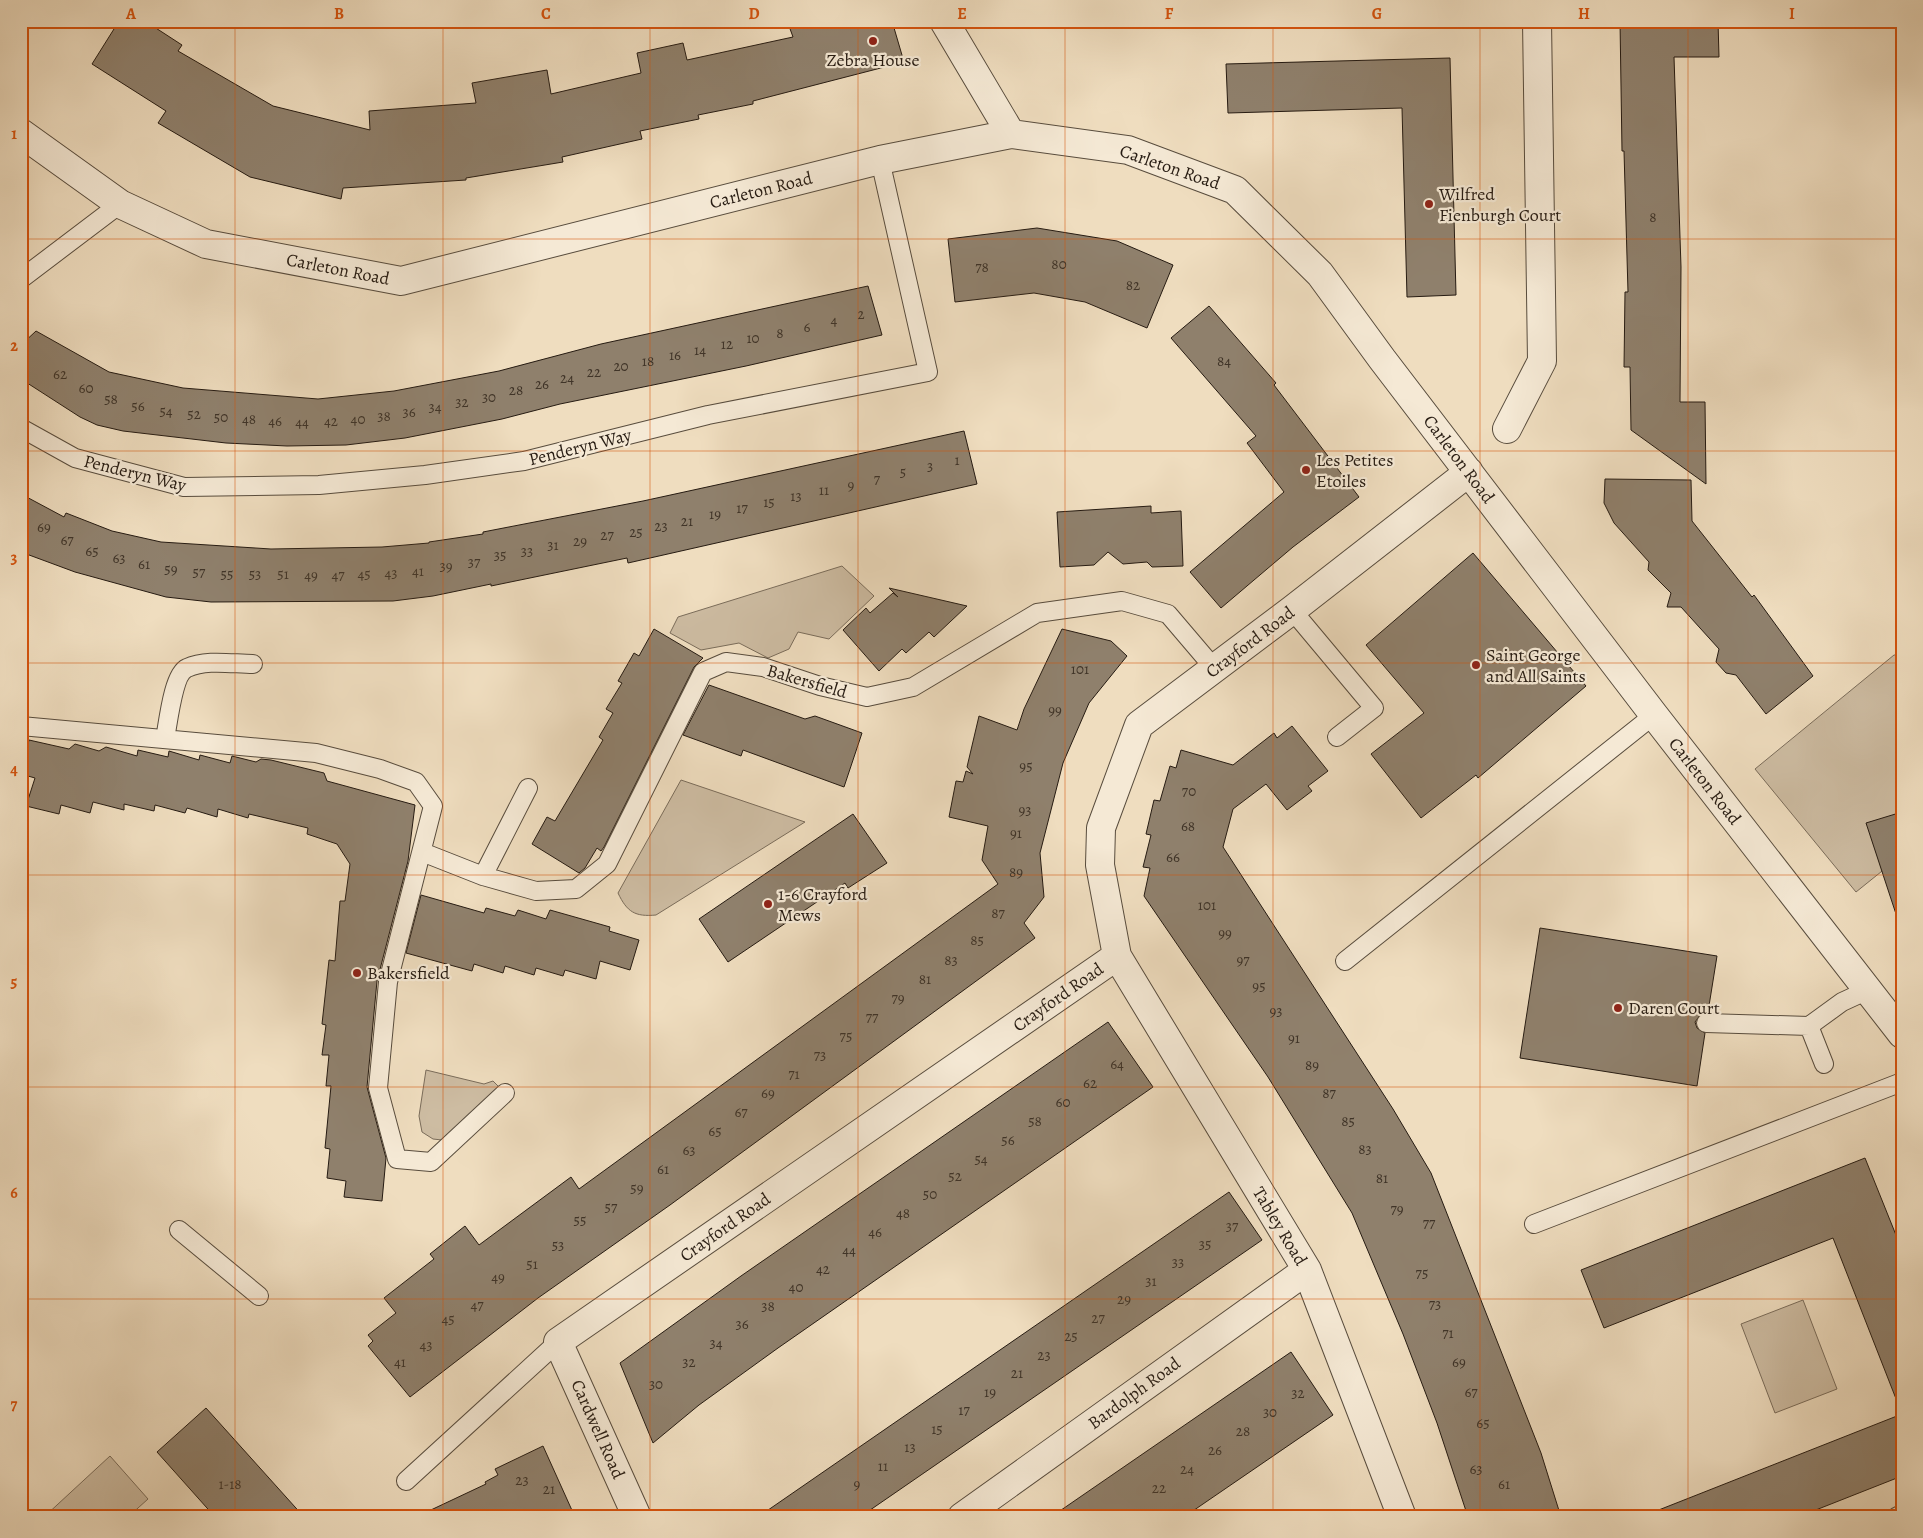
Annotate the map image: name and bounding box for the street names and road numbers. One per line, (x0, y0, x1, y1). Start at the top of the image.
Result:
street label: Carleton Road (1117, 139, 1224, 196)
street label: Carleton Road (707, 166, 815, 214)
street label: Carleton Road (284, 247, 392, 291)
street label: Carleton Road (1418, 410, 1500, 508)
street label: Penderyn Way (526, 422, 635, 471)
street label: Penderyn Way (81, 449, 190, 498)
street label: Crayford Road (1201, 600, 1300, 683)
street label: Bakersfield (764, 658, 850, 704)
street label: Carleton Road (1663, 732, 1747, 830)
street label: Crayford Road (1008, 957, 1108, 1037)
street label: Tabley Road (1247, 1182, 1313, 1270)
street label: Crayford Road (675, 1187, 775, 1267)
street label: Bardolph Road (1083, 1351, 1185, 1435)
street label: Cardwell Road (565, 1376, 631, 1483)

